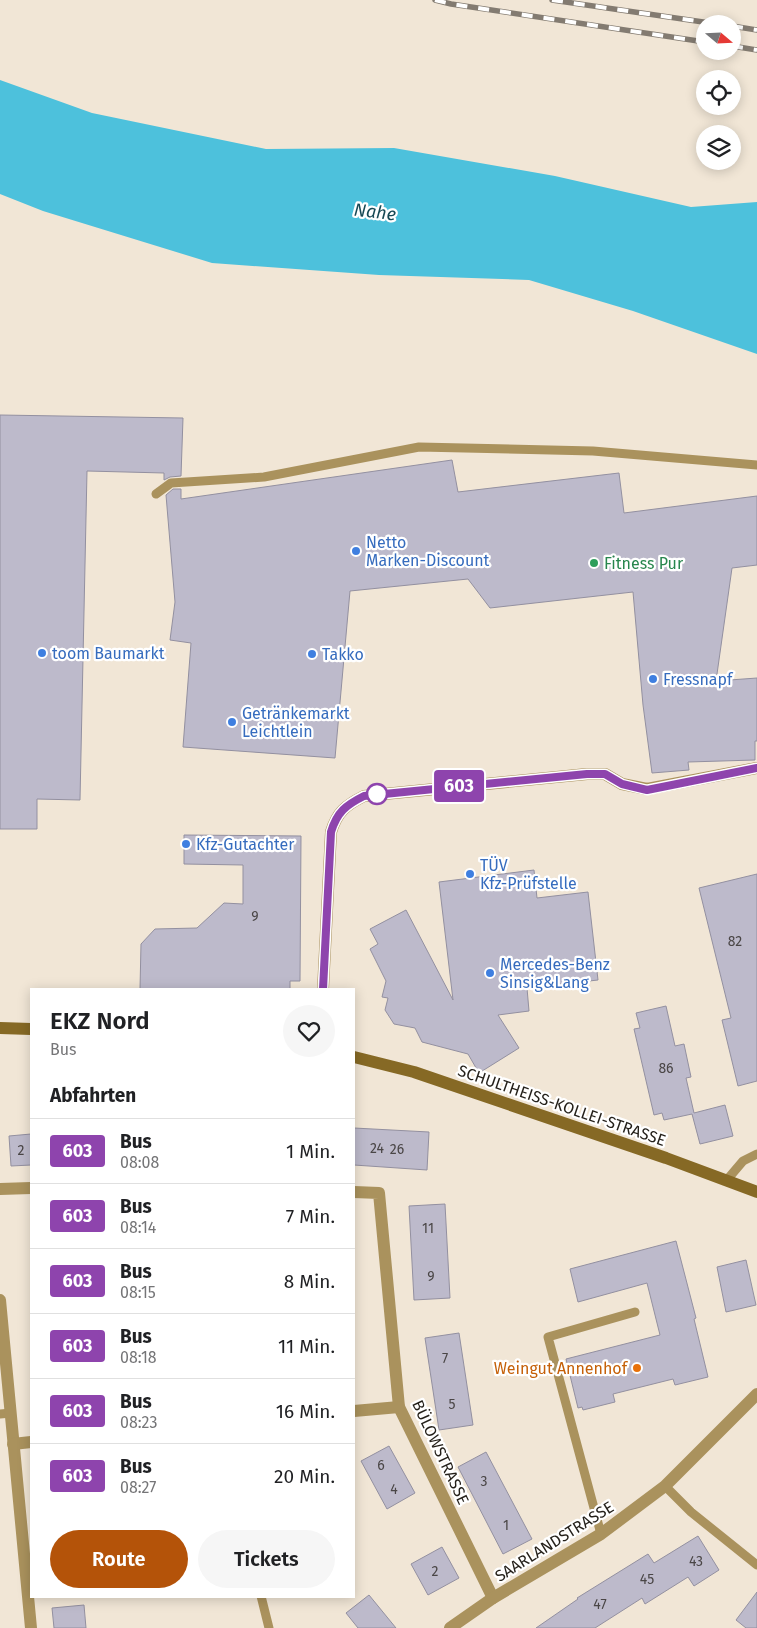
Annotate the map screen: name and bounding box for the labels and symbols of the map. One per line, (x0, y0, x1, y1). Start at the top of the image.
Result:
north arrow (696, 15, 741, 60)
water label: Nahe (353, 199, 397, 225)
place label: Netto Marken-Discount (366, 533, 490, 570)
marker: Netto Marken-Discount (350, 545, 362, 557)
place label: Fitness Pur (604, 554, 684, 573)
marker: Fitness Pur (588, 557, 600, 569)
place label: toom Baumarkt (52, 644, 165, 663)
place label: Takko (322, 645, 364, 664)
marker: toom Baumarkt (36, 647, 48, 659)
marker: Takko (306, 648, 318, 660)
place label: Fressnapf (663, 670, 734, 689)
marker: Fressnapf (647, 673, 659, 685)
place label: Getränkemarkt Leichtlein (242, 704, 350, 741)
marker: Getränkemarkt Leichtlein (226, 716, 238, 728)
line badge: 603 (430, 770, 488, 802)
unlabelled marker (366, 783, 388, 805)
place label: Kfz-Gutachter (196, 835, 295, 854)
marker: Kfz-Gutachter (180, 838, 192, 850)
place label: TÜV Kfz-Prüfstelle (480, 856, 577, 893)
marker: TÜV Kfz-Prüfstelle (464, 868, 476, 880)
house number: 9 (251, 908, 259, 925)
house number: 82 (728, 933, 742, 950)
place label: Mercedes-Benz Sinsig&Lang (500, 955, 610, 992)
marker: Mercedes-Benz Sinsig&Lang (484, 967, 496, 979)
house number: 86 (658, 1060, 674, 1077)
street label: SCHULTHEISS-KOLLEI-STRASSE (455, 1061, 668, 1150)
house number: 24 (370, 1140, 385, 1157)
house number: 26 (390, 1141, 404, 1158)
house number: 2 (18, 1142, 25, 1159)
house number: 11 (422, 1220, 434, 1237)
house number: 9 (427, 1268, 435, 1285)
house number: 7 (442, 1350, 448, 1367)
place label: Weingut Annenhof (494, 1359, 629, 1378)
marker: Weingut Annenhof (631, 1362, 643, 1374)
house number: 5 (448, 1396, 456, 1413)
street label: BÜLOWSTRASSE (408, 1397, 473, 1507)
house number: 6 (377, 1457, 385, 1474)
house number: 3 (481, 1473, 488, 1490)
house number: 4 (390, 1481, 398, 1498)
street label: SAARLANDSTRASSE (491, 1497, 617, 1586)
house number: 1 (503, 1517, 509, 1534)
house number: 43 (689, 1553, 703, 1570)
house number: 2 (432, 1563, 439, 1580)
house number: 45 (640, 1571, 654, 1588)
house number: 47 (593, 1596, 607, 1613)

